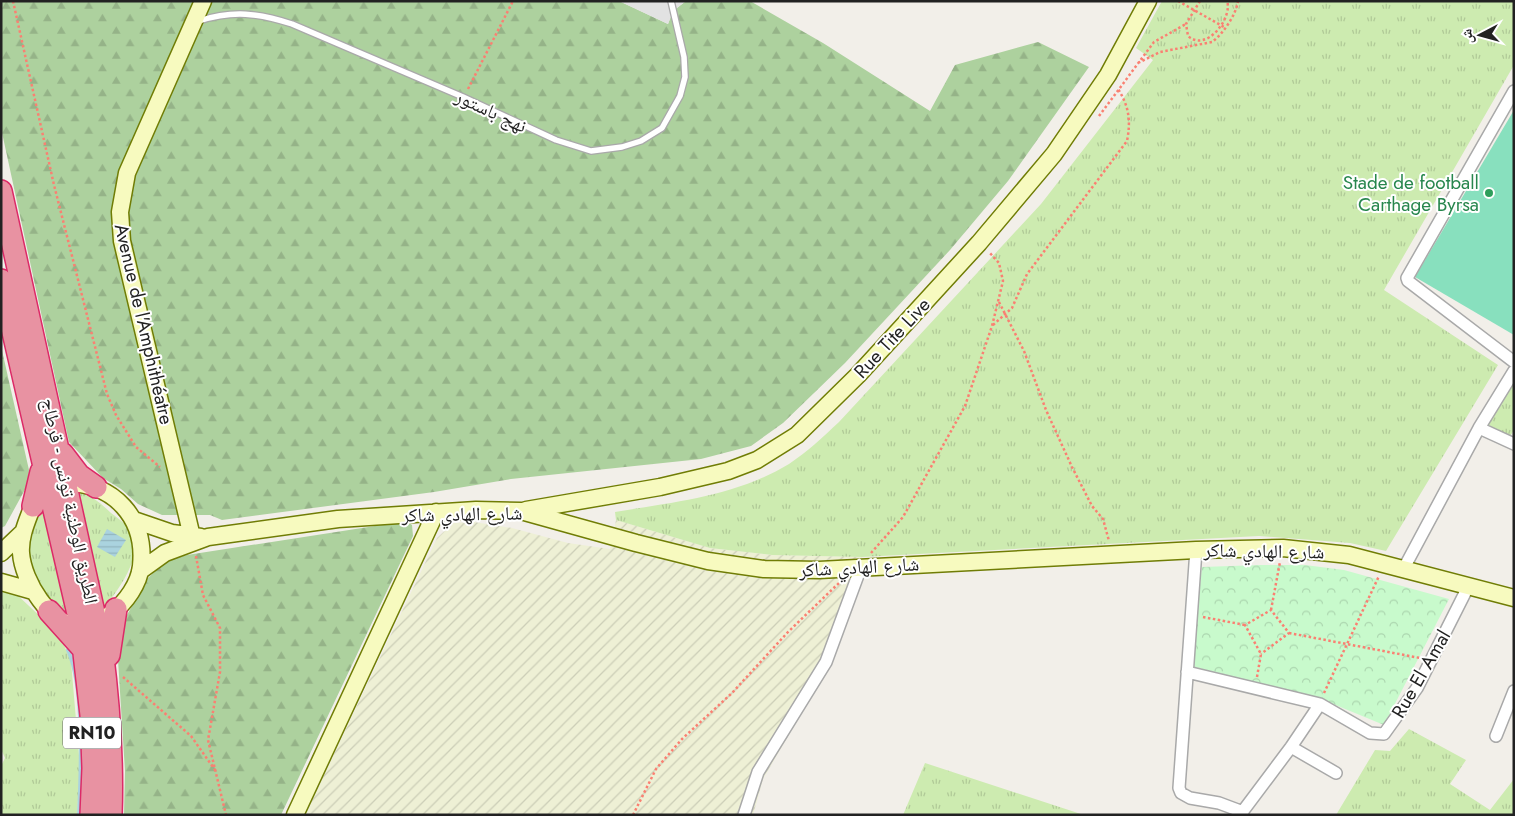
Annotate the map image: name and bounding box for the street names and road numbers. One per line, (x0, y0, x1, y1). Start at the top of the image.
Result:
street label: نهج باستور (450, 82, 531, 139)
street label: Avenue de l'Amphithéatre (108, 221, 180, 427)
street label: Rue Tite Live (848, 292, 937, 384)
street label: الطريق الوطنية تونس - قرطاج (35, 396, 105, 606)
street label: شارع الهادي شاكر (400, 499, 523, 530)
street label: شارع الهادي شاكر (1202, 536, 1325, 567)
street label: شارع الهادي شاكر (797, 550, 920, 586)
street label: Rue El Amal (1385, 625, 1457, 723)
road number: RN10 (63, 718, 121, 748)

